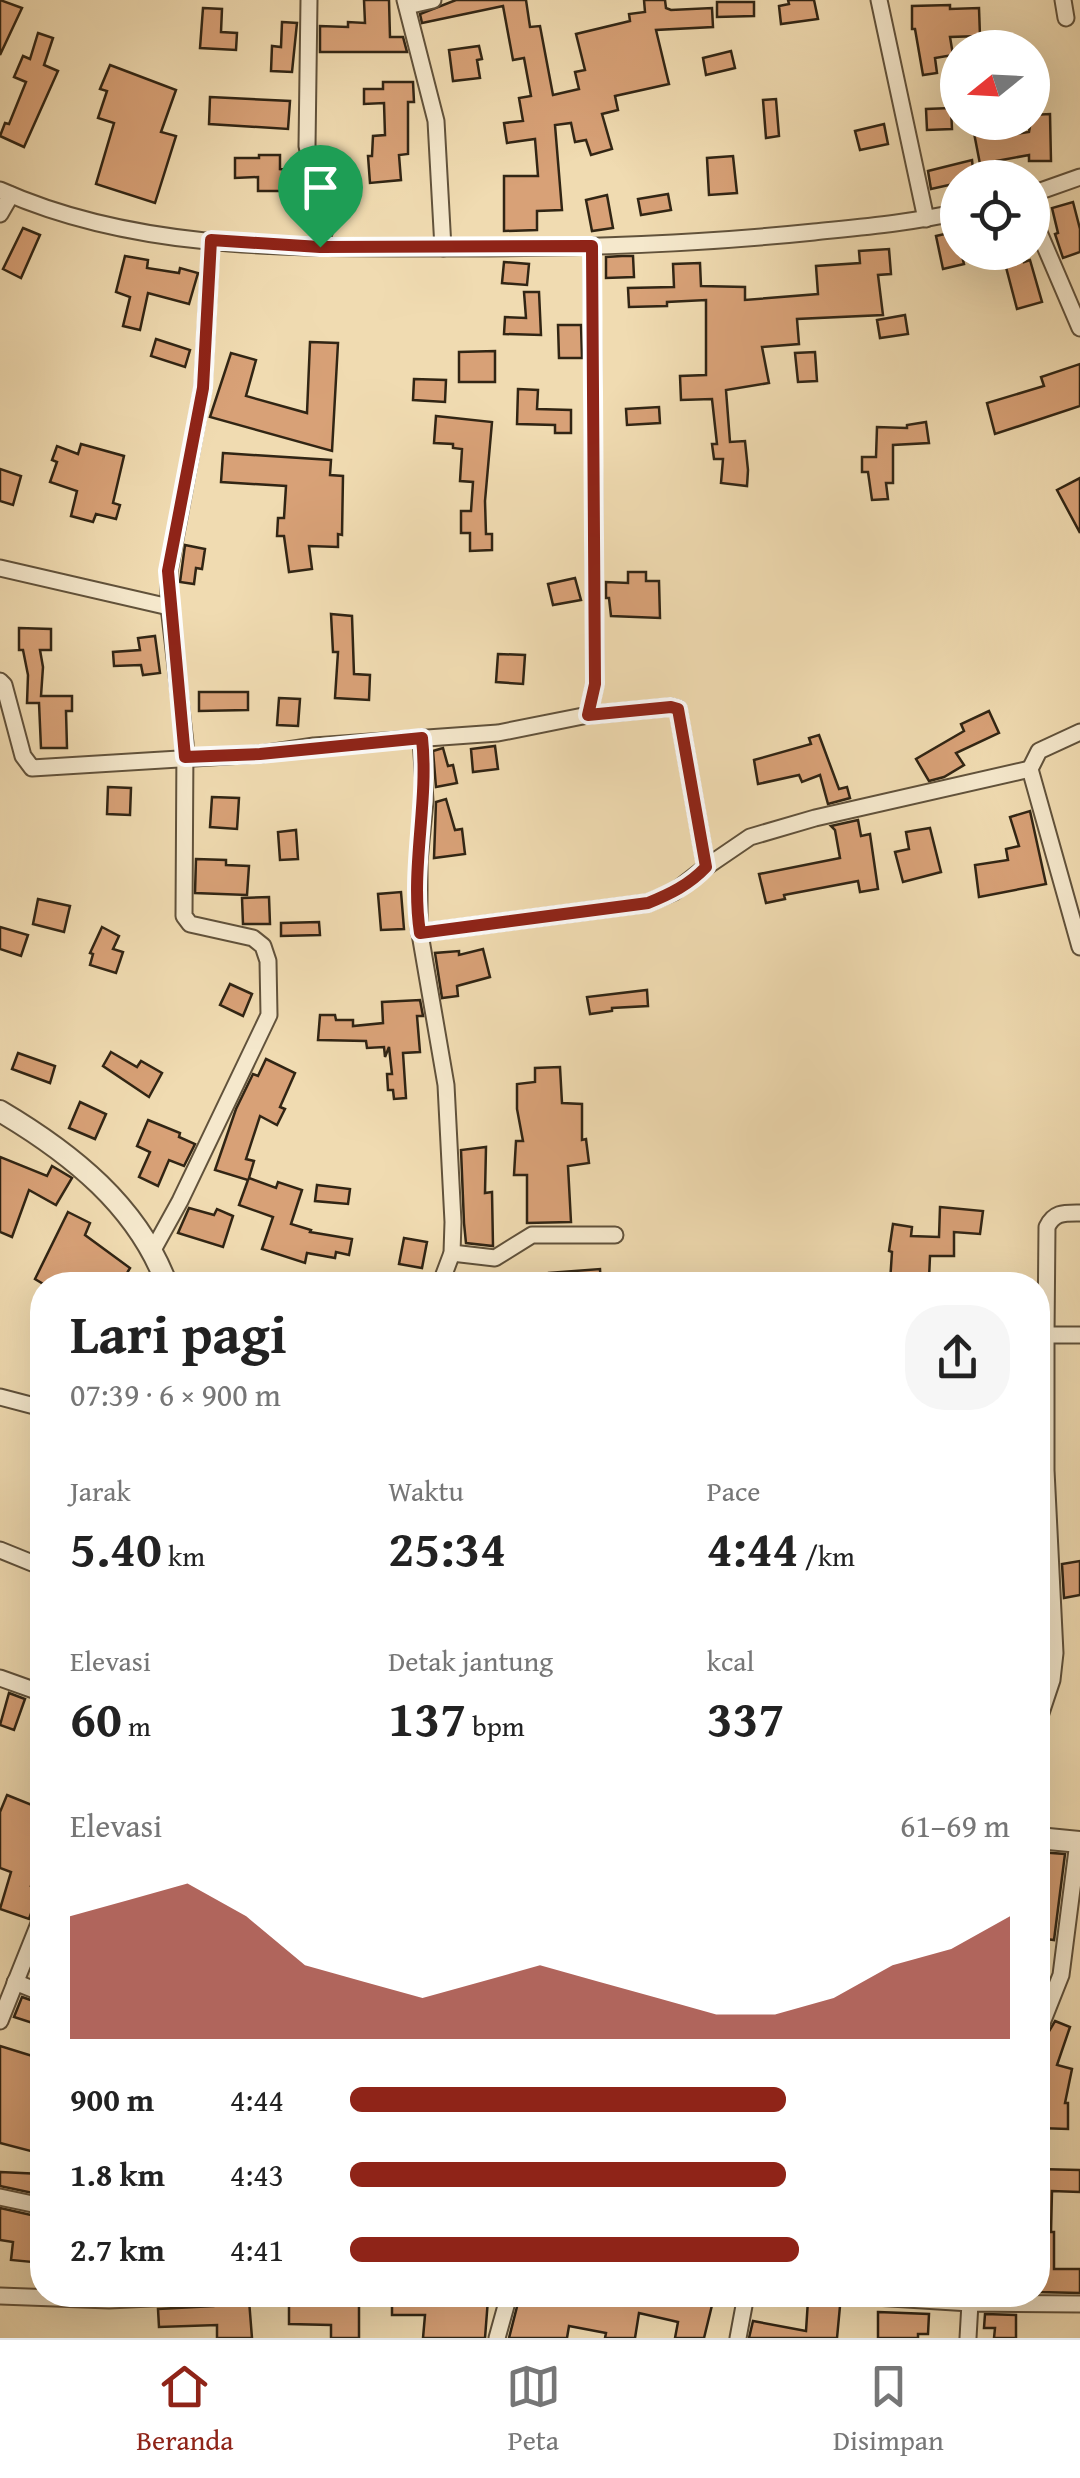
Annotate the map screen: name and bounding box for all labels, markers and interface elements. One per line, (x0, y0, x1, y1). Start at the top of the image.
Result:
north arrow (940, 30, 1050, 140)
map controls (940, 30, 1050, 270)
pin (278, 145, 363, 248)
icon: arrive (293, 160, 348, 215)
button: locate (940, 160, 1050, 270)
text: Lari pagi (70, 1293, 287, 1373)
button: share (905, 1305, 1010, 1410)
text: 07:39 · 6 × 900 m (70, 1371, 281, 1418)
text: Jarak (70, 1470, 131, 1511)
text: Waktu (388, 1470, 464, 1511)
text: Pace (707, 1470, 761, 1511)
text: 5.40 (70, 1511, 162, 1584)
text: 25:34 (388, 1511, 506, 1584)
text: 4:44 (707, 1511, 799, 1584)
text: km (162, 1535, 205, 1576)
text: /km (799, 1535, 855, 1576)
text: Elevasi (70, 1640, 151, 1681)
text: Detak jantung (388, 1640, 553, 1681)
text: kcal (707, 1640, 754, 1681)
text: 60 (70, 1681, 122, 1754)
text: 137 (388, 1681, 466, 1754)
text: 337 (707, 1681, 784, 1754)
text: m (122, 1705, 151, 1746)
text: bpm (466, 1705, 525, 1746)
text: Elevasi (70, 1802, 162, 1849)
text: 61–69 m (900, 1802, 1010, 1849)
text: 900 m (70, 2076, 154, 2123)
text: 4:44 (230, 2076, 284, 2123)
text: 1.8 km (70, 2151, 165, 2198)
text: 4:43 (230, 2151, 284, 2198)
text: 2.7 km (70, 2226, 165, 2273)
text: 4:41 (230, 2226, 284, 2273)
tab: Beranda (136, 2359, 234, 2460)
tab: Peta (506, 2359, 561, 2460)
tab: Disimpan (833, 2359, 944, 2460)

